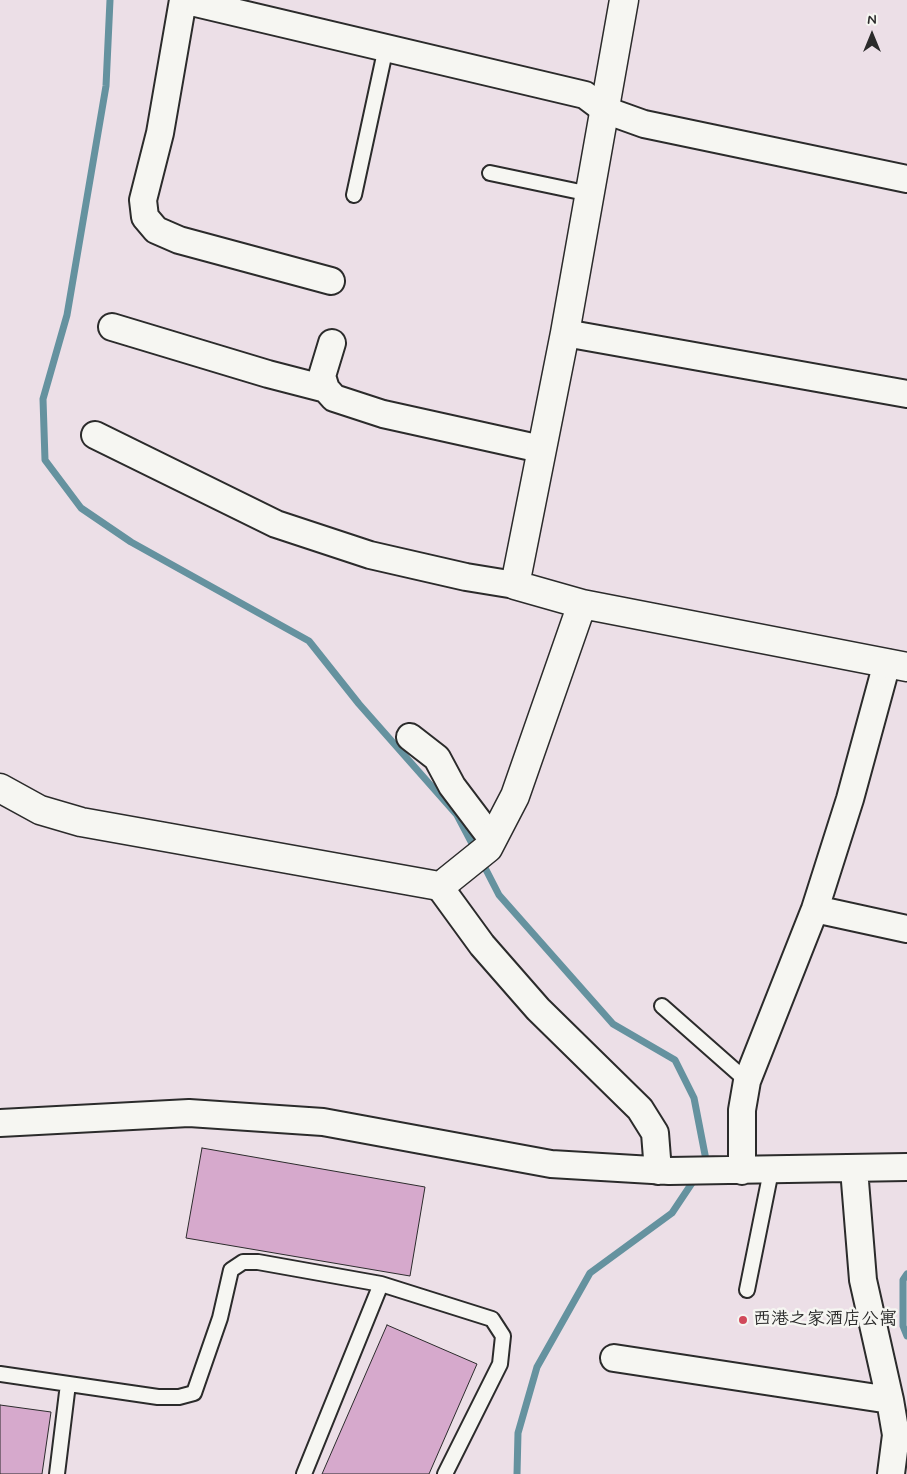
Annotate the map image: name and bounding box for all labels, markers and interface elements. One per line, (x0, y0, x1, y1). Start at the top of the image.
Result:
north arrow (847, 10, 897, 60)
text: N (867, 11, 877, 29)
place label: 西港之家酒店公寓 (753, 1309, 897, 1331)
marker: 西港之家酒店公寓 (737, 1314, 749, 1326)

